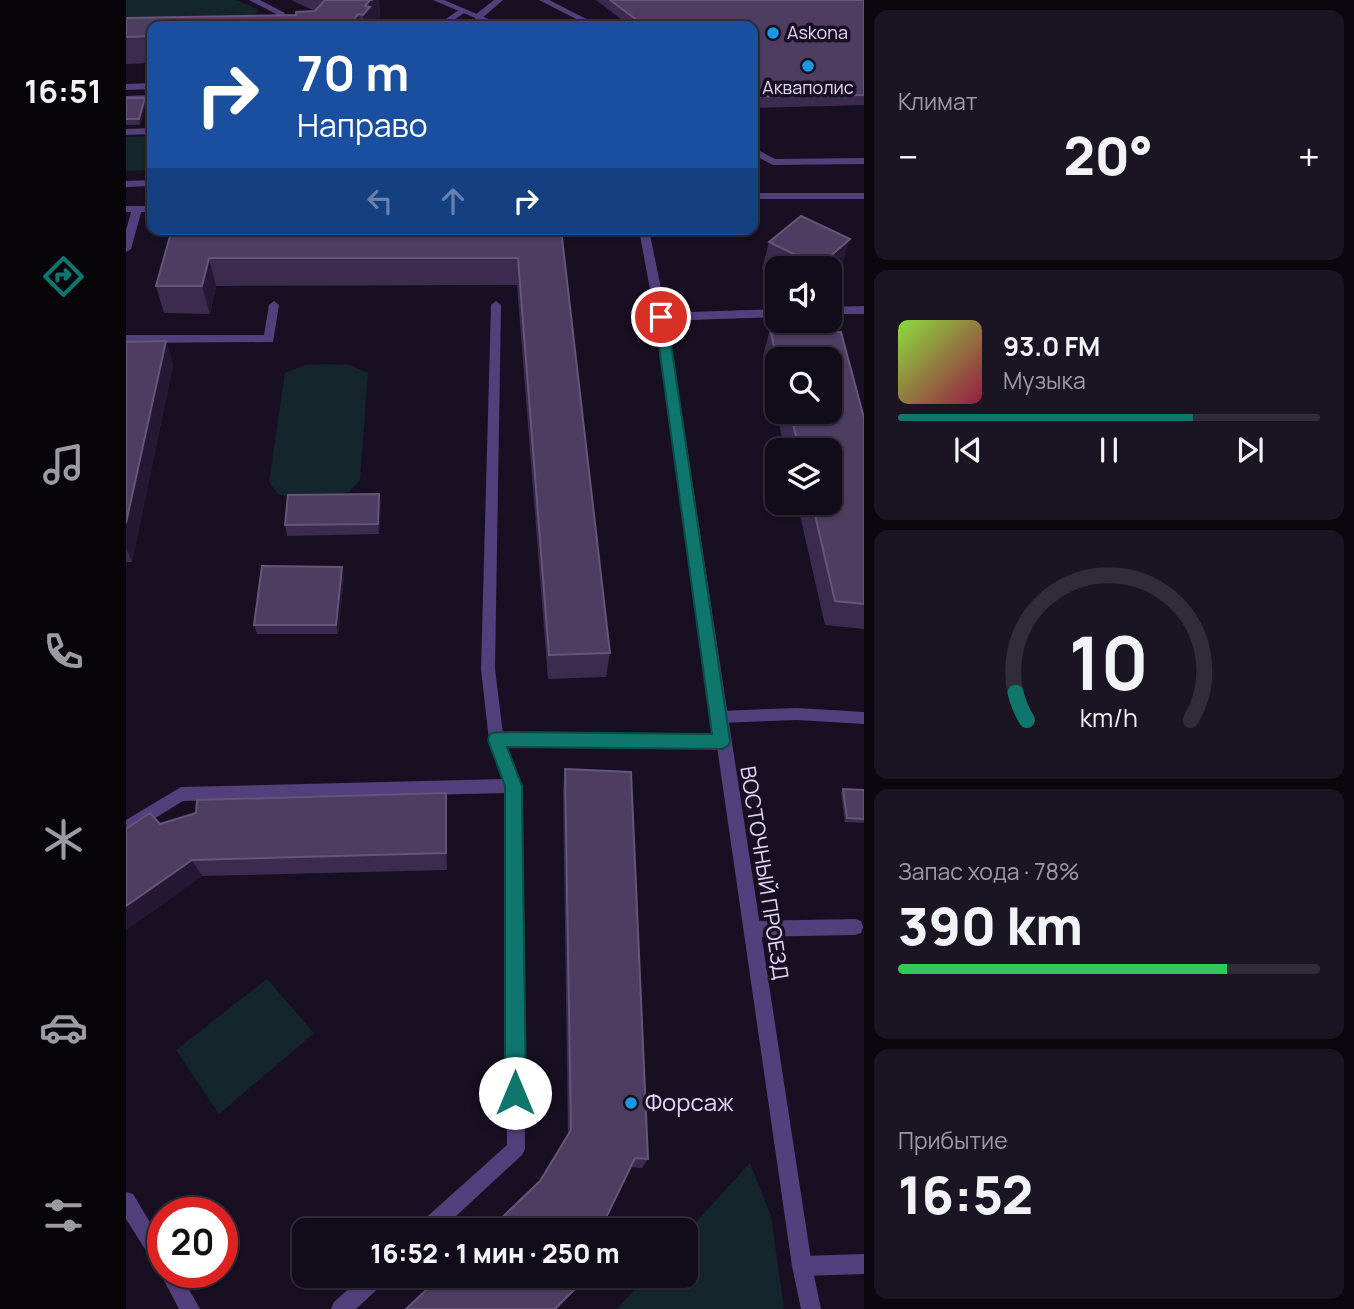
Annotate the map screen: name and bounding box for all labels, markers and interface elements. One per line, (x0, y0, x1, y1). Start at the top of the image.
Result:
place label: Askona (787, 20, 848, 44)
marker: Askona (765, 25, 781, 41)
text: 70 m (297, 39, 409, 106)
icon: right (182, 49, 273, 140)
marker: Акваполис (800, 58, 816, 74)
text: 16:51 (24, 69, 102, 113)
place label: Акваполис (762, 75, 854, 99)
text: Климат (898, 85, 977, 117)
text: Направо (297, 103, 428, 147)
text: 20° (1063, 120, 1153, 191)
text: − (898, 130, 919, 182)
text: + (1298, 130, 1320, 182)
icon: left (361, 182, 399, 220)
icon: ahead (434, 182, 472, 220)
icon: right (507, 182, 545, 220)
icon: directions (39, 252, 88, 301)
map controls (765, 256, 842, 515)
button: sound (765, 256, 842, 333)
pin (631, 287, 691, 347)
icon: arrive (642, 298, 680, 336)
text: 93.0 FM (1003, 328, 1100, 364)
button: search (765, 347, 842, 424)
text: Музыка (1003, 364, 1086, 396)
icon: previous (949, 431, 987, 469)
icon: pause (1090, 431, 1128, 469)
icon: next (1231, 431, 1269, 469)
button: layers (765, 438, 842, 515)
icon: music (39, 440, 88, 489)
text: 10 (1069, 613, 1149, 713)
icon: phone (39, 627, 88, 676)
text: km/h (1080, 700, 1138, 735)
street label: ВОСТОЧНЫЙ ПРОЕЗД (734, 764, 796, 982)
icon: climate (39, 815, 88, 864)
text: Запас хода · 78% (898, 855, 1080, 887)
text: 390 km (898, 890, 1083, 961)
icon: car (39, 1003, 88, 1052)
position arrow (478, 1056, 552, 1130)
place label: Форсаж (645, 1085, 734, 1118)
marker: Форсаж (623, 1095, 639, 1111)
text: Прибытие (898, 1124, 1008, 1156)
text: 16:52 (898, 1159, 1033, 1230)
icon: filters (39, 1191, 88, 1240)
speed limit sign: 20 (147, 1197, 238, 1288)
text: 16:52 · 1 мин · 250 m (370, 1235, 620, 1271)

